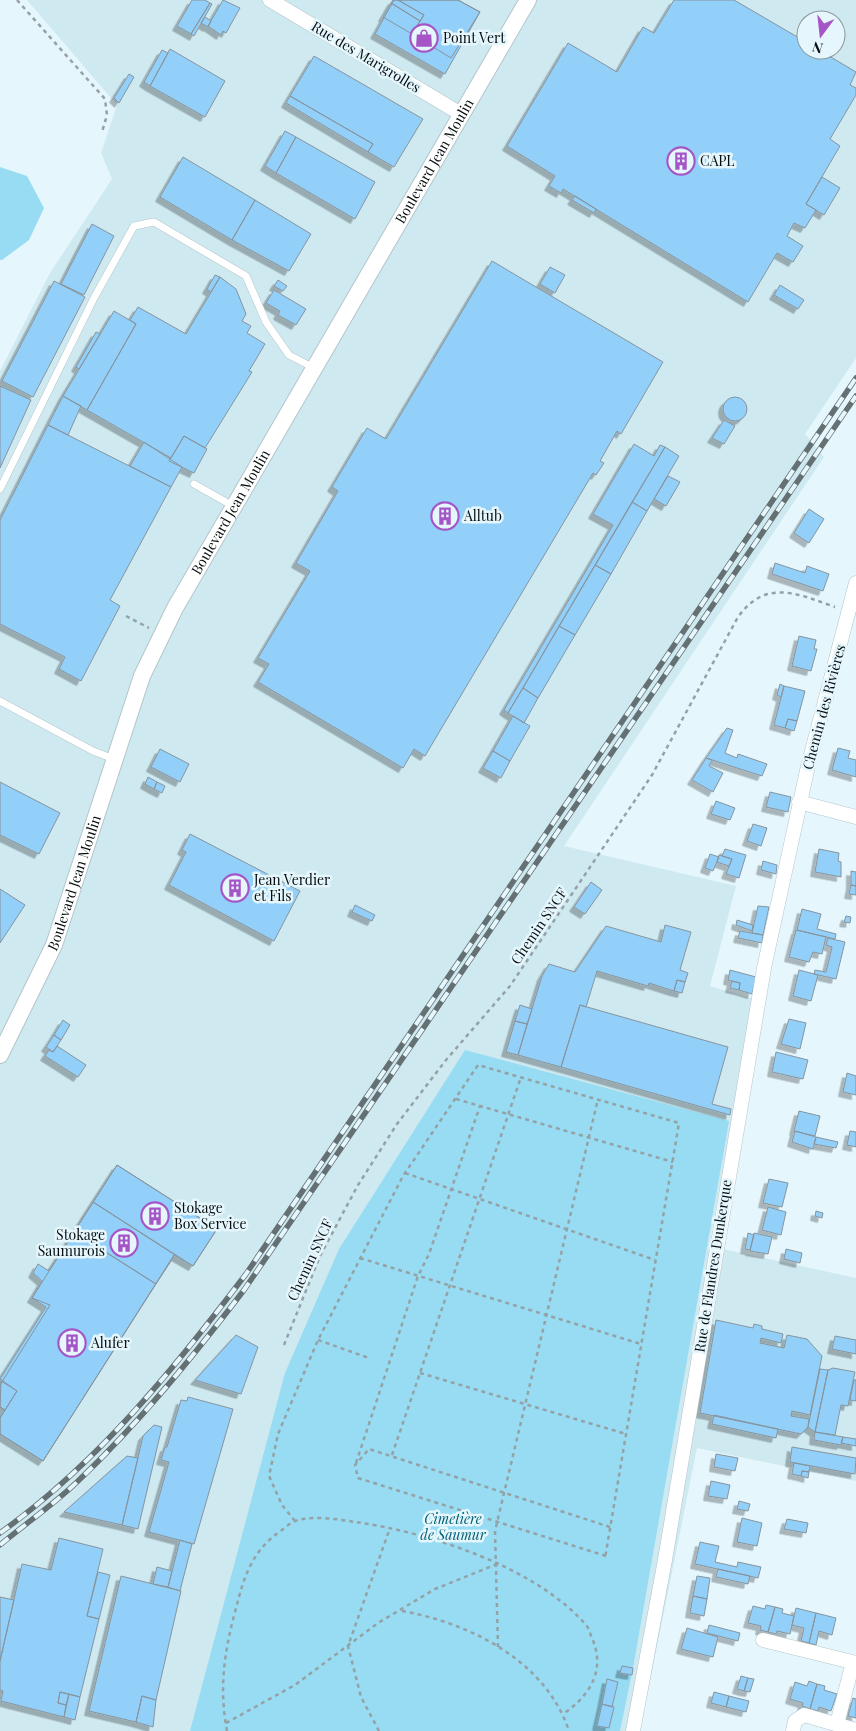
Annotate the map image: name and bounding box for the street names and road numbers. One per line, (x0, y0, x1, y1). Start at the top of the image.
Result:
street label: Rue des Marigrolles (308, 16, 424, 97)
street label: Boulevard Jean Moulin (390, 94, 478, 227)
street label: Boulevard Jean Moulin (187, 445, 274, 578)
street label: Chemin des Rivières (798, 642, 849, 772)
street label: Boulevard Jean Moulin (43, 812, 105, 954)
street label: Chemin SNCF (506, 884, 571, 968)
street label: Rue de Flandres Dunkerque (689, 1178, 736, 1354)
street label: Chemin SNCF (282, 1216, 337, 1304)

